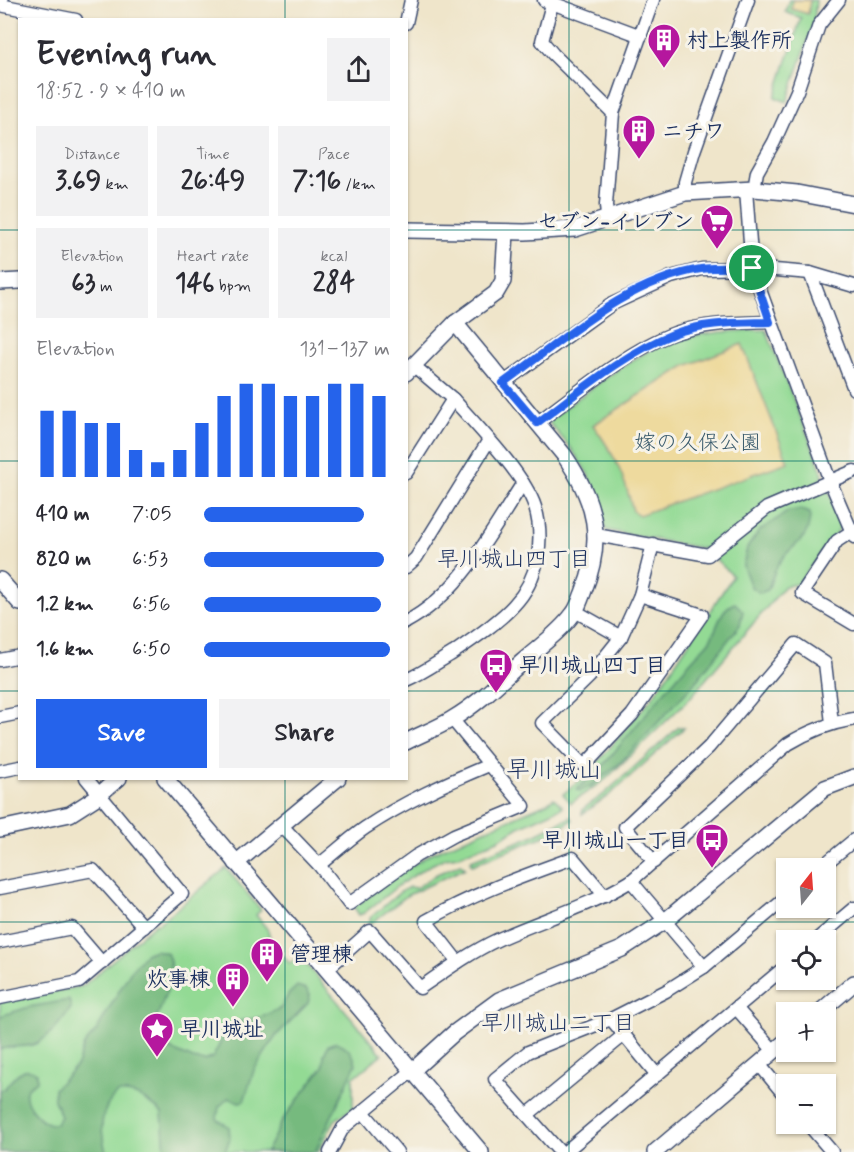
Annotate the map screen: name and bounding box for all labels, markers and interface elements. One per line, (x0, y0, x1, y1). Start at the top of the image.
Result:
building icon: 村上製作所 (646, 22, 682, 69)
place label: 村上製作所 (687, 27, 792, 55)
text: Evening run (36, 33, 216, 77)
button: share (327, 38, 390, 101)
text: 18:52 · 9 × 410 m (36, 78, 186, 105)
building icon: ニチワ (621, 113, 657, 160)
place label: ニチワ (662, 118, 725, 146)
text: Distance (64, 144, 120, 165)
text: Time (196, 144, 230, 165)
text: Pace (318, 144, 350, 165)
text: 3.69 (55, 165, 101, 199)
text: 26:49 (181, 165, 245, 199)
text: 7:16 (292, 165, 341, 199)
text: km (101, 174, 129, 195)
text: /km (341, 174, 376, 195)
supermarket icon: セブン-イレブン (699, 203, 735, 250)
place label: セブン-イレブン (538, 208, 694, 236)
pin (726, 242, 777, 293)
text: Elevation (61, 246, 124, 267)
text: Heart rate (177, 246, 249, 267)
text: kcal (321, 246, 347, 267)
icon: arrive (735, 251, 768, 284)
text: 63 (71, 267, 96, 301)
text: 146 (175, 267, 215, 301)
text: 284 (313, 267, 355, 301)
text: m (96, 276, 113, 297)
text: bpm (215, 276, 251, 297)
text: Elevation (36, 336, 115, 363)
text: 131–137 m (300, 336, 390, 363)
park label: 嫁の久保公園 (635, 429, 761, 457)
text: 410 m (36, 501, 90, 528)
text: 7:05 (132, 501, 171, 528)
text: 820 m (36, 546, 91, 573)
text: 6:53 (132, 546, 168, 573)
district label: 早川城山四丁目 (437, 546, 591, 574)
text: 1.2 km (36, 591, 93, 618)
text: 6:56 (132, 591, 171, 618)
text: 1.6 km (36, 636, 94, 663)
text: 6:50 (132, 636, 171, 663)
bus stop icon: 早川城山四丁目 (478, 647, 514, 694)
place label: 早川城山四丁目 (519, 652, 666, 680)
button: Save (36, 699, 207, 768)
button: Share (219, 699, 390, 768)
district label: 早川城山 (506, 755, 602, 786)
bus stop icon: 早川城山一丁目 (694, 822, 730, 869)
place label: 早川城山一丁目 (542, 827, 689, 855)
north arrow (776, 858, 836, 918)
map controls (776, 858, 836, 1134)
button: locate (776, 930, 836, 990)
building icon: 管理棟 (249, 936, 285, 983)
place label: 管理棟 (290, 941, 353, 969)
building icon: 炊事棟 (215, 961, 251, 1008)
place label: 炊事棟 (147, 966, 210, 994)
button: + (776, 1002, 836, 1062)
district label: 早川城山二丁目 (481, 1010, 635, 1038)
place icon: 早川城址 (139, 1011, 175, 1058)
place label: 早川城址 (180, 1016, 264, 1044)
button: − (776, 1074, 836, 1134)

